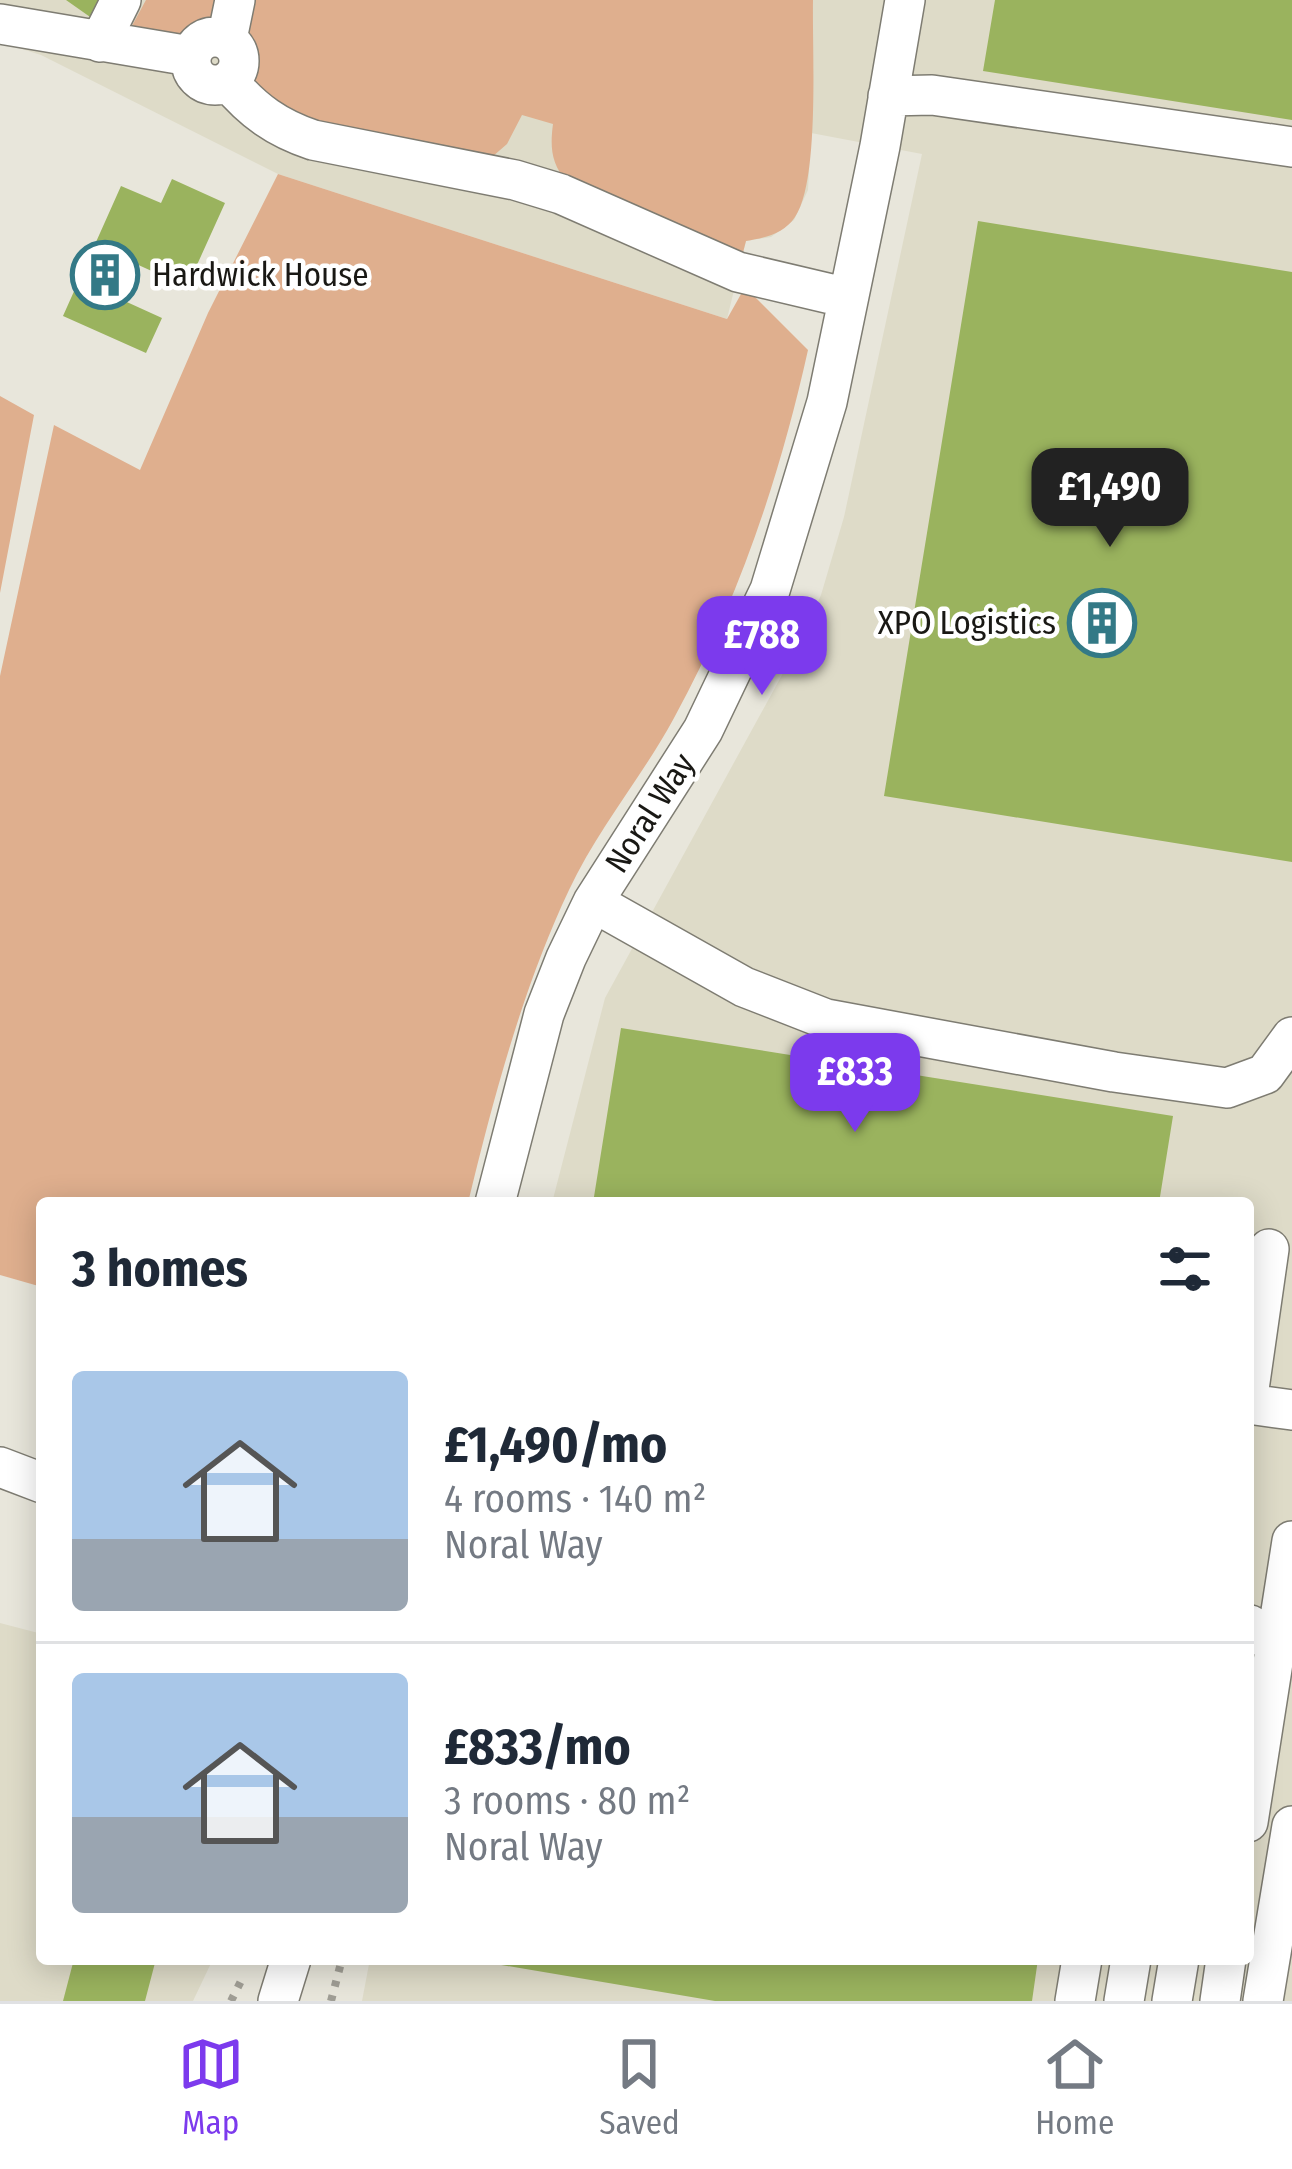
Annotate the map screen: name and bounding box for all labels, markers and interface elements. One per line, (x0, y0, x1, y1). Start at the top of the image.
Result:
building icon: Hardwick House (70, 240, 140, 310)
place label: Hardwick House (152, 255, 369, 295)
pin: £1,490 (1012, 448, 1208, 550)
text: £1,490 (1058, 464, 1162, 510)
building icon: XPO Logistics (1067, 588, 1137, 658)
pin: £788 (691, 596, 833, 698)
place label: XPO Logistics (878, 603, 1056, 643)
text: £788 (724, 612, 800, 658)
street label: Noral Way (597, 746, 704, 880)
pin: £833 (784, 1033, 926, 1135)
text: £833 (817, 1049, 893, 1095)
icon: filters (1152, 1236, 1218, 1302)
text: 3 homes (72, 1238, 248, 1300)
text: £1,490/mo (444, 1414, 667, 1476)
icon: home (168, 1419, 312, 1563)
text: 4 rooms · 140 m² (444, 1476, 706, 1522)
text: Noral Way (444, 1522, 603, 1568)
text: £833/mo (444, 1716, 631, 1778)
icon: home (168, 1721, 312, 1865)
text: 3 rooms · 80 m² (444, 1778, 690, 1824)
text: Noral Way (444, 1824, 603, 1870)
tab: Map (178, 2031, 244, 2143)
tab: Saved (599, 2031, 680, 2143)
tab: Home (1035, 2031, 1114, 2143)

